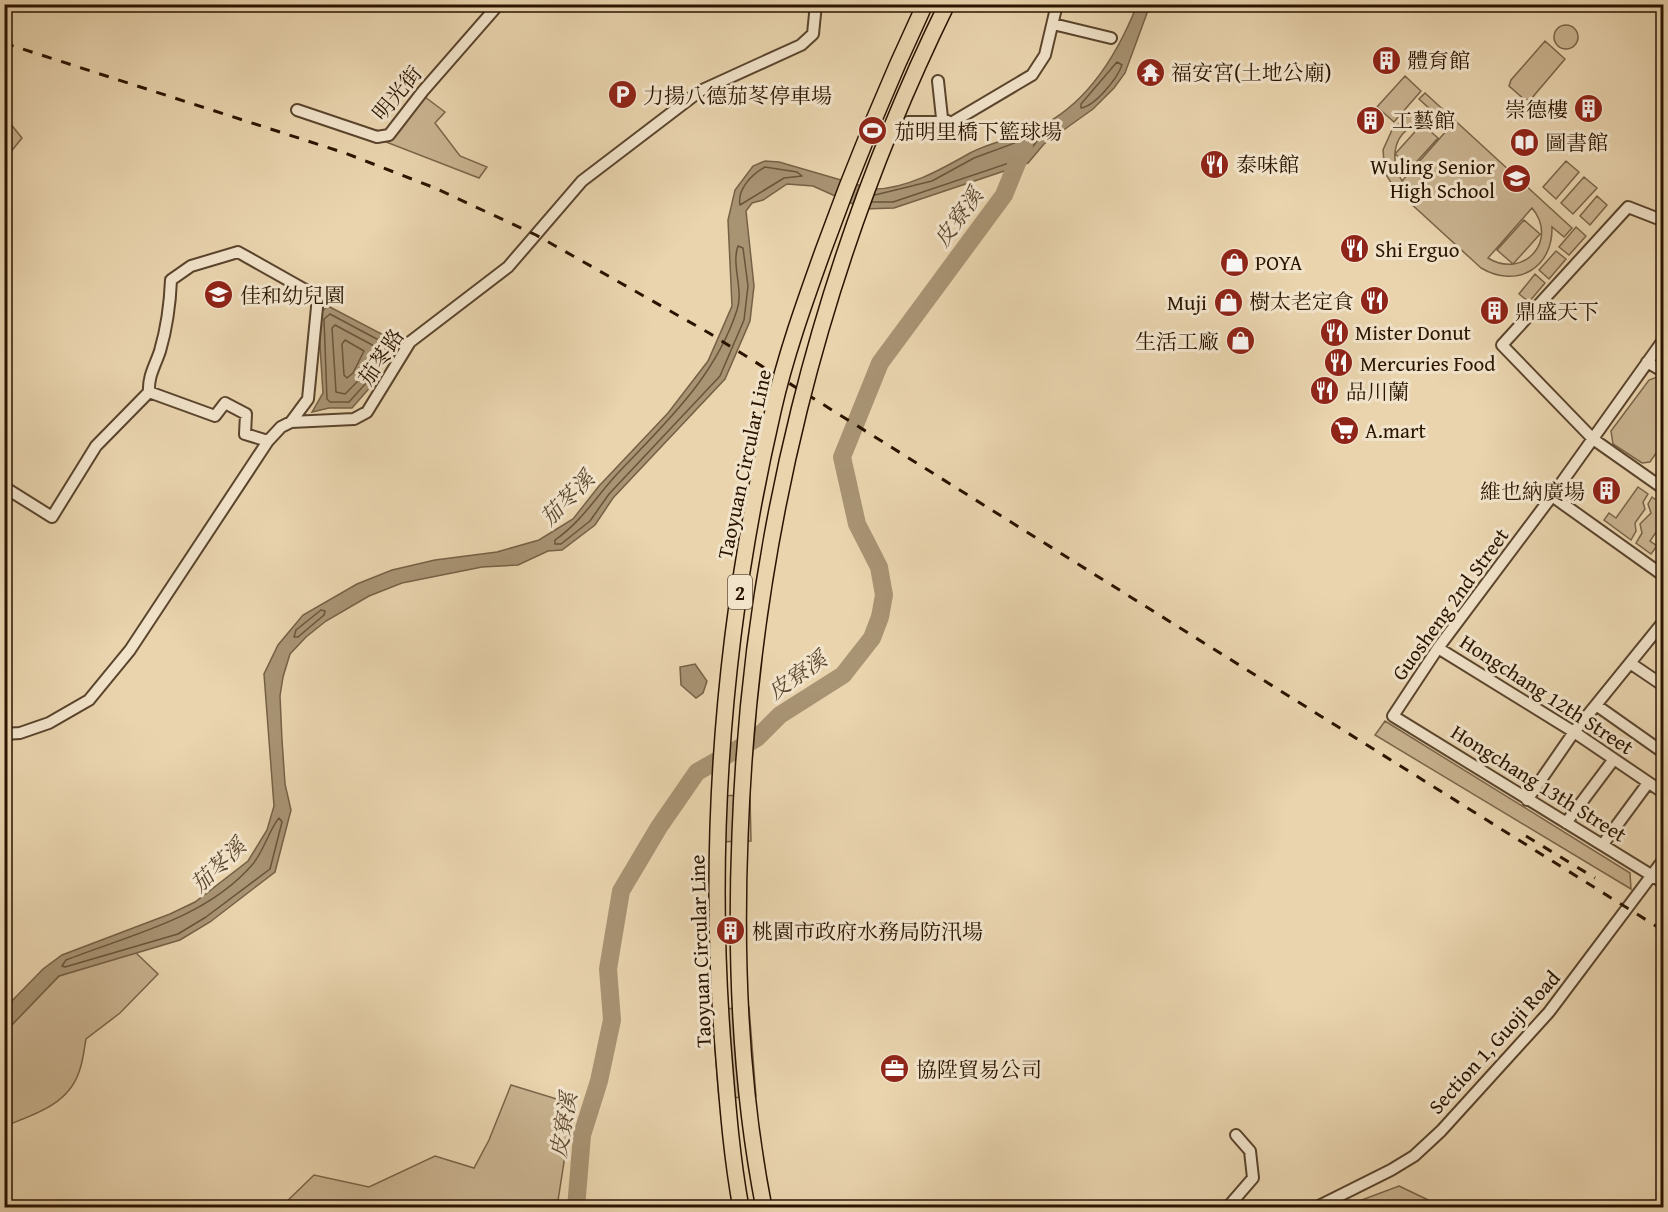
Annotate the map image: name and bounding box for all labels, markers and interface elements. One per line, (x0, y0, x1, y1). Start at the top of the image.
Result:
building icon: 體育館 (1370, 44, 1402, 76)
place label: 體育館 (1407, 45, 1470, 76)
temple icon: 福安宮(土地公廟) (1134, 56, 1166, 88)
place label: 福安宮(土地公廟) (1171, 57, 1332, 88)
street label: 明光街 (365, 59, 429, 127)
parking icon: 力揚八德茄苳停車場 (606, 79, 638, 111)
place label: 力揚八德茄苳停車場 (643, 80, 832, 111)
building icon: 崇德樓 (1573, 93, 1605, 125)
place label: 崇德樓 (1505, 94, 1568, 125)
building icon: 工藝館 (1355, 104, 1387, 136)
place label: 工藝館 (1392, 105, 1455, 136)
sports icon: 茄明里橋下籃球場 (857, 115, 889, 147)
place label: 茄明里橋下籃球場 (894, 116, 1062, 147)
library icon: 圖書館 (1508, 126, 1540, 158)
place label: 圖書館 (1545, 127, 1608, 158)
restaurant icon: 泰味館 (1199, 148, 1231, 180)
place label: 泰味館 (1236, 149, 1299, 180)
place label: Wuling Senior High School (1370, 151, 1495, 206)
school or university icon: Wuling Senior High School (1500, 162, 1532, 194)
water label: 皮寮溪 (926, 179, 992, 253)
restaurant icon: Shi Erguo (1338, 233, 1370, 265)
place label: Shi Erguo (1375, 234, 1459, 265)
shop icon: POYA (1218, 246, 1250, 278)
place label: POYA (1255, 247, 1302, 278)
school or university icon: 佳和幼兒園 (203, 279, 235, 311)
place label: 佳和幼兒園 (240, 280, 345, 311)
restaurant icon: 樹太老定食 (1359, 285, 1391, 317)
shop icon: Muji (1212, 286, 1244, 318)
place label: 樹太老定食 (1249, 286, 1354, 317)
place label: Muji (1167, 287, 1207, 318)
building icon: 鼎盛天下 (1478, 295, 1510, 327)
place label: 鼎盛天下 (1515, 296, 1599, 327)
restaurant icon: Mister Donut (1318, 316, 1350, 348)
place label: Mister Donut (1355, 317, 1472, 348)
street label: 茄苳路 (351, 322, 411, 392)
shop icon: 生活工廠 (1224, 325, 1256, 357)
place label: 生活工廠 (1135, 326, 1219, 357)
restaurant icon: Mercuries Food (1323, 347, 1355, 379)
place label: Mercuries Food (1360, 348, 1496, 379)
street label: Taoyuan Circular Line (709, 366, 779, 562)
restaurant icon: 品川蘭 (1309, 375, 1341, 407)
place label: 品川蘭 (1346, 376, 1409, 407)
supermarket icon: A.mart (1328, 414, 1360, 446)
place label: A.mart (1365, 415, 1427, 446)
water label: 茄苳溪 (533, 462, 603, 533)
building icon: 維也納廣場 (1590, 475, 1622, 507)
place label: 維也納廣場 (1480, 476, 1585, 507)
street label: Guosheng 2nd Street (1384, 521, 1516, 687)
road number: 2 (728, 575, 752, 609)
street label: Hongchang 12th Street (1454, 626, 1640, 762)
water label: 皮寮溪 (761, 642, 835, 707)
street label: Hongchang 13th Street (1445, 716, 1633, 850)
water label: 茄苳溪 (183, 829, 254, 899)
street label: Taoyuan Circular Line (681, 854, 719, 1048)
building icon: 桃園市政府水務局防汛場 (715, 915, 747, 947)
place label: 桃園市政府水務局防汛場 (752, 916, 983, 947)
street label: Section 1, Guoji Road (1421, 963, 1568, 1121)
office icon: 協陞貿易公司 (879, 1053, 911, 1085)
place label: 協陞貿易公司 (916, 1054, 1042, 1085)
water label: 皮寮溪 (542, 1088, 585, 1160)

